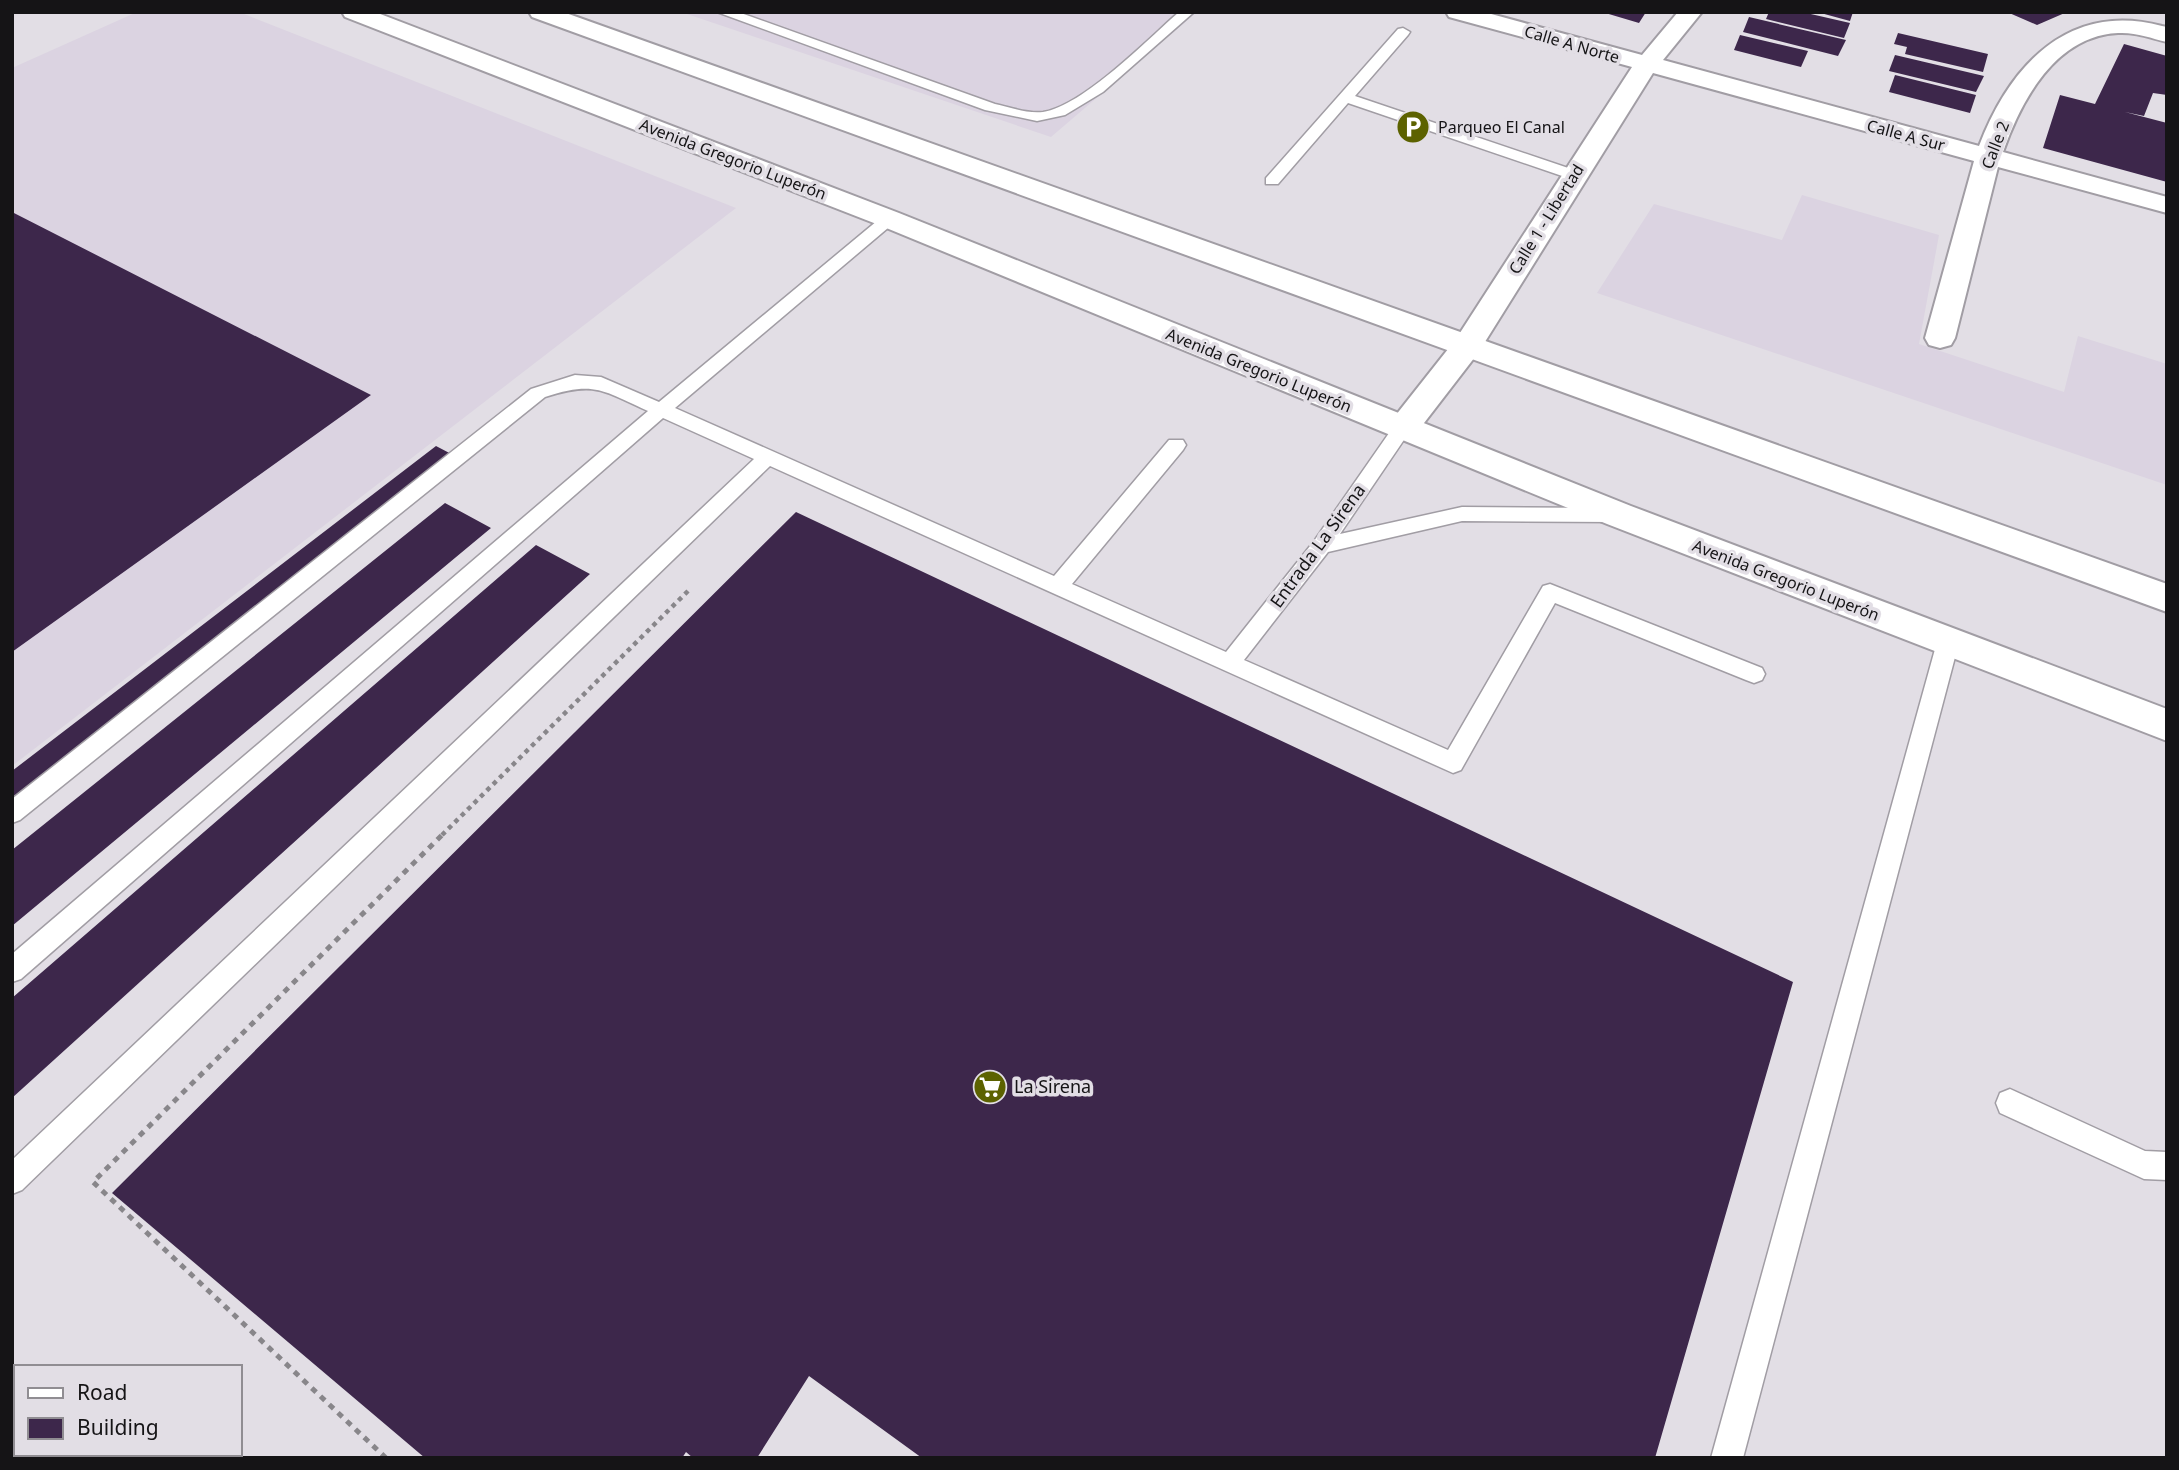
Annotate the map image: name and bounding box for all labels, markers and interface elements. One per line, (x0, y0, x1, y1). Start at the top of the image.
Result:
street label: Calle A Norte (1522, 20, 1622, 68)
parking icon: Parqueo El Canal (1394, 108, 1432, 146)
street label: Avenida Gregorio Luperón (636, 113, 830, 205)
street label: Calle A Sur (1864, 114, 1948, 156)
place label: Parqueo El Canal (1438, 116, 1565, 138)
street label: Calle 2 (1976, 118, 2014, 172)
street label: Calle 1 - Libertad (1503, 160, 1589, 278)
street label: Avenida Gregorio Luperón (1163, 323, 1355, 417)
street label: Entrada La Sirena (1264, 479, 1370, 612)
street label: Avenida Gregorio Luperón (1689, 534, 1883, 626)
supermarket icon: La Sirena (971, 1068, 1009, 1106)
place label: La Sirena (1014, 1074, 1091, 1098)
legend (14, 1365, 242, 1456)
text: Road (77, 1378, 127, 1406)
text: Building (77, 1413, 159, 1441)

